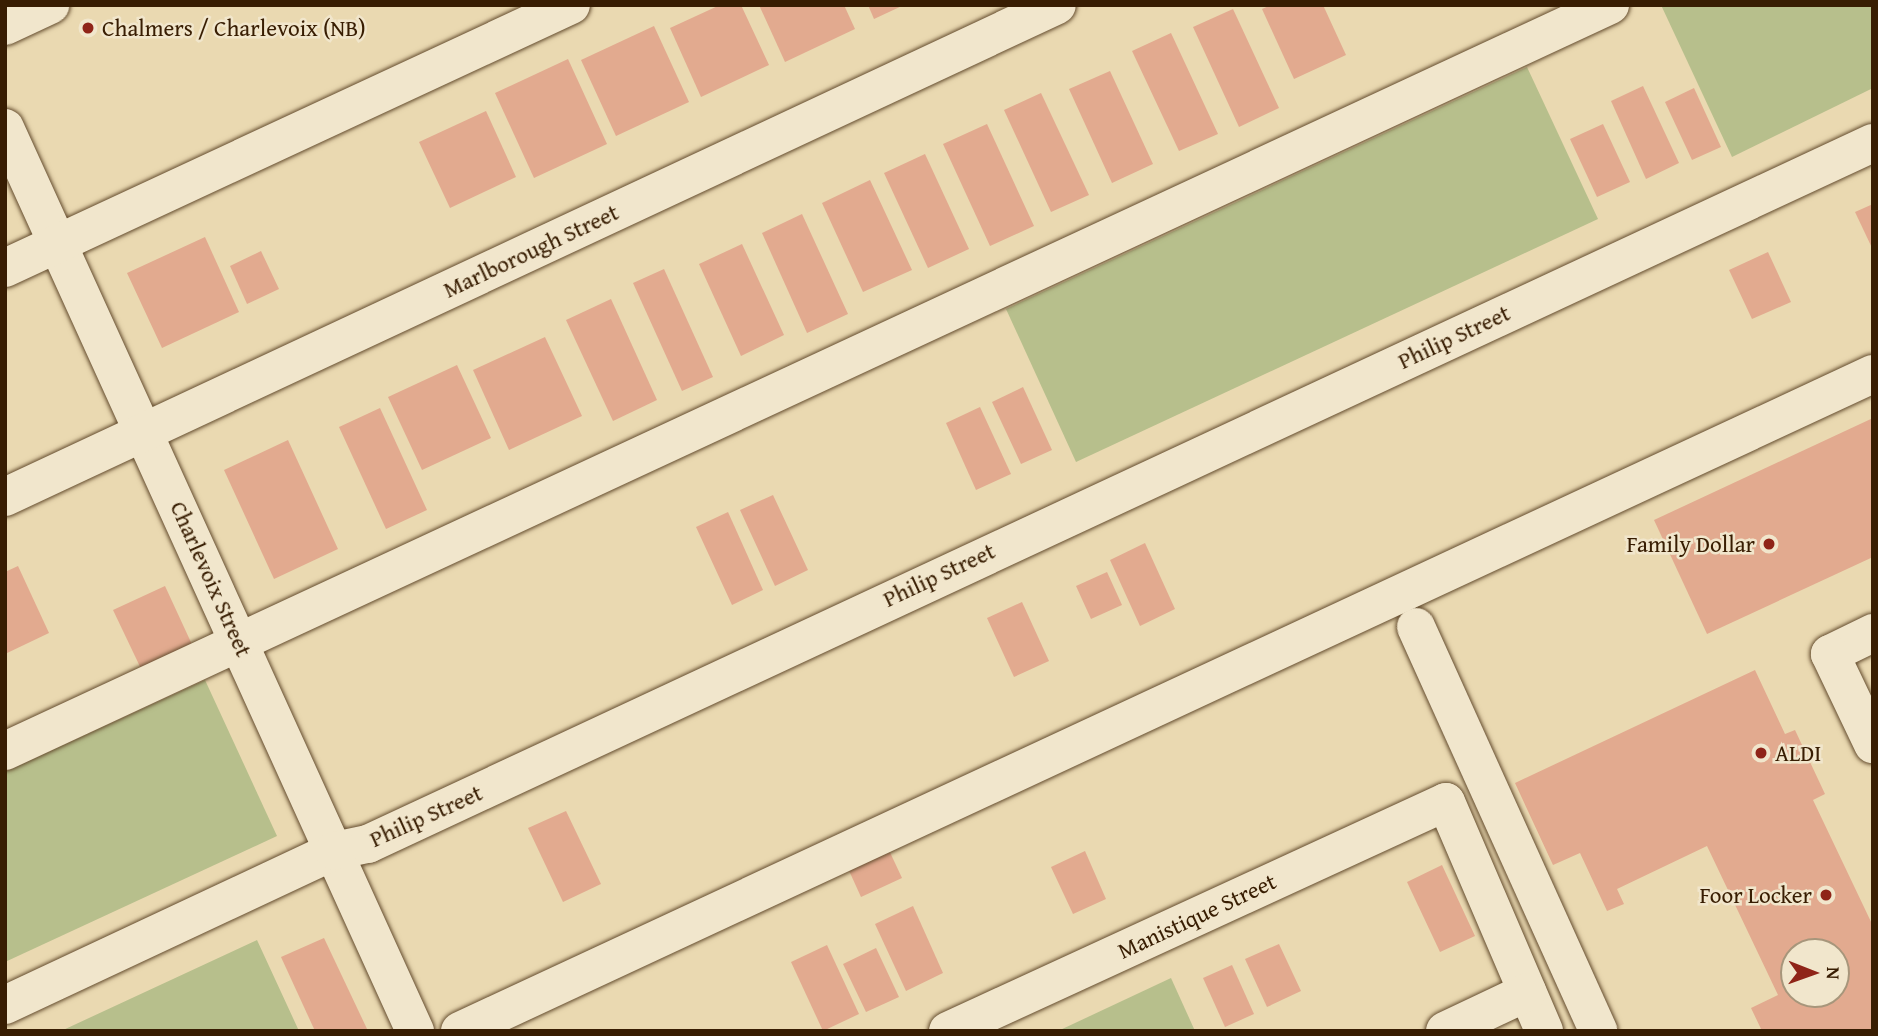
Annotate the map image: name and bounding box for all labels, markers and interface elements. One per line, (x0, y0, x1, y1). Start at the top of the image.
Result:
place label: Chalmers / Charlevoix (NB) (102, 14, 366, 42)
marker: Chalmers / Charlevoix (NB) (80, 20, 96, 36)
street label: Marlborough Street (439, 198, 623, 304)
street label: Philip Street (1394, 299, 1514, 375)
street label: Charlevoix Street (164, 497, 258, 661)
place label: Family Dollar (1627, 530, 1755, 558)
marker: Family Dollar (1761, 536, 1777, 552)
street label: Philip Street (879, 537, 999, 613)
place label: ALDI (1775, 739, 1821, 767)
marker: ALDI (1753, 745, 1769, 761)
street label: Philip Street (365, 779, 487, 853)
street label: Manistique Street (1113, 867, 1281, 965)
place label: Foor Locker (1699, 881, 1812, 909)
marker: Foor Locker (1818, 887, 1834, 903)
north arrow (1780, 938, 1850, 1008)
text: N (1820, 967, 1848, 980)

